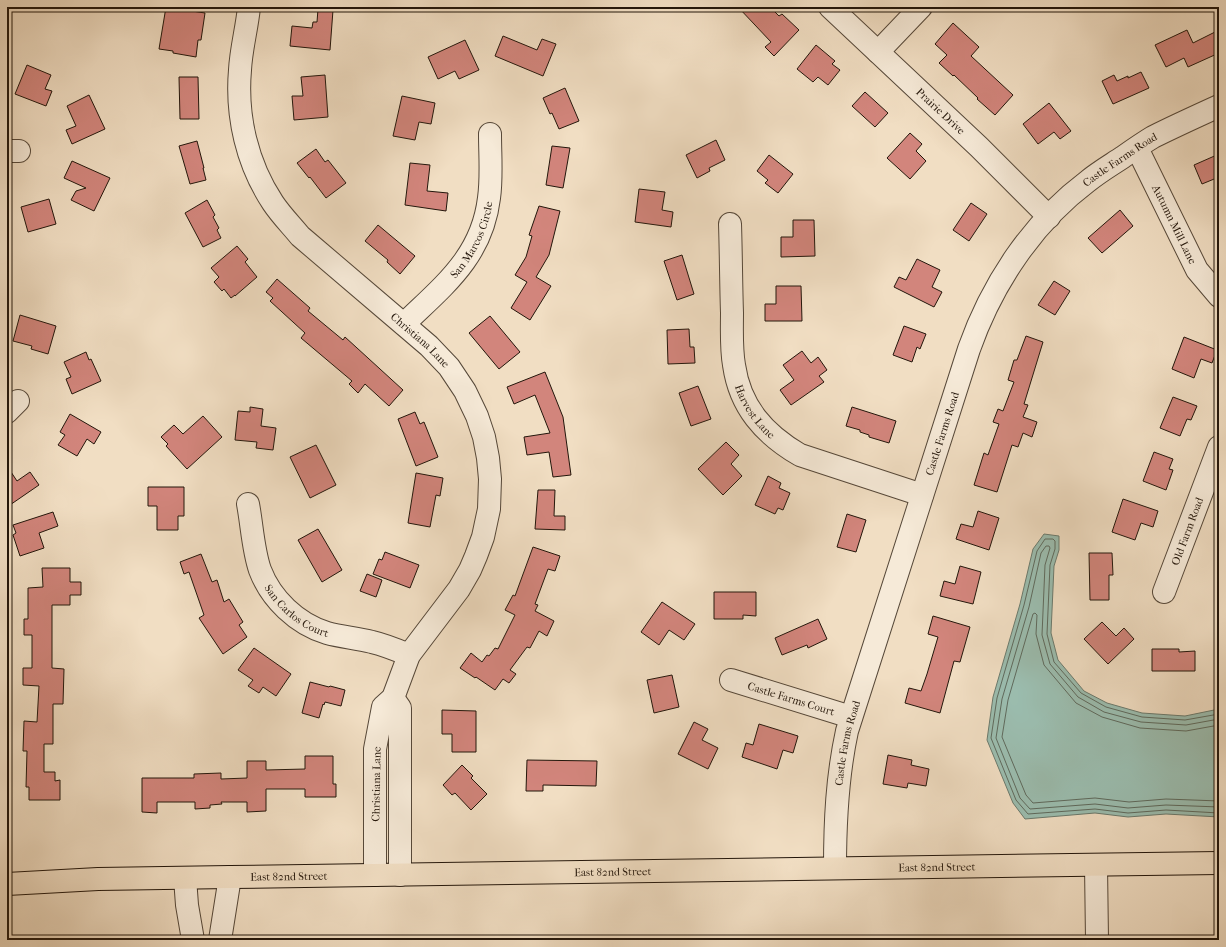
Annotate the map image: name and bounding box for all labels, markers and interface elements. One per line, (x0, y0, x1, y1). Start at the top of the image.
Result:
street label: Prairie Drive (913, 85, 968, 138)
street label: Castle Farms Road (1080, 130, 1160, 190)
street label: Autumn Mill Lane (1149, 182, 1199, 267)
street label: San Marcos Circle (448, 200, 496, 281)
street label: Christiana Lane (388, 310, 452, 371)
street label: Harvest Lane (732, 383, 778, 442)
street label: Castle Farms Road (923, 389, 962, 477)
street label: Old Farm Road (1169, 495, 1207, 567)
street label: San Carlos Court (261, 582, 330, 640)
street label: Castle Farms Court (746, 680, 836, 719)
street label: Castle Farms Road (832, 698, 864, 786)
street label: Christiana Lane (369, 746, 384, 822)
street label: East 82nd Street (898, 860, 976, 875)
street label: East 82nd Street (574, 865, 652, 879)
street label: East 82nd Street (250, 870, 328, 884)

